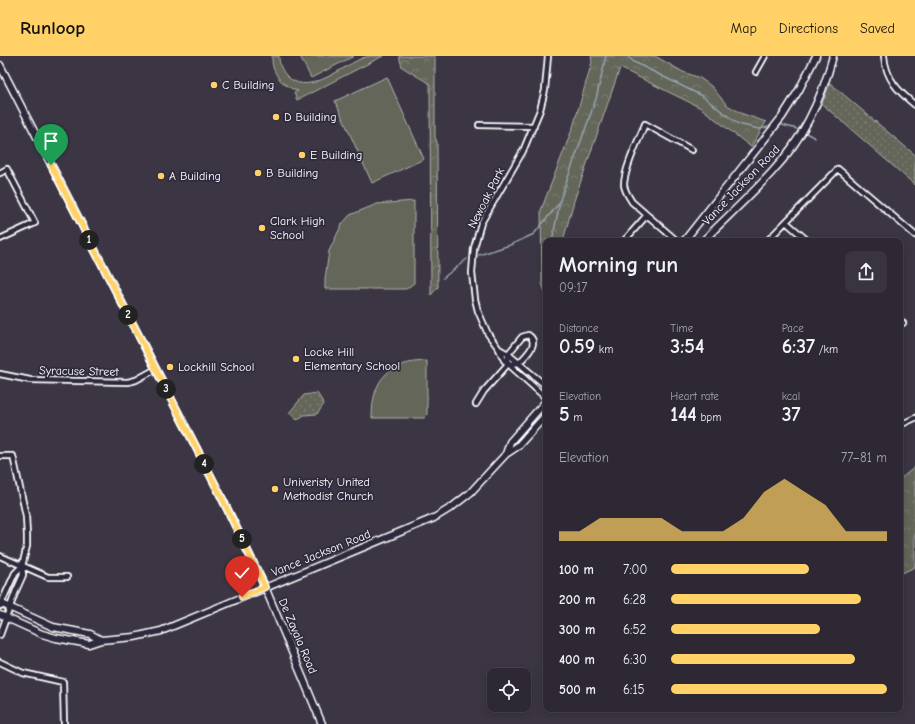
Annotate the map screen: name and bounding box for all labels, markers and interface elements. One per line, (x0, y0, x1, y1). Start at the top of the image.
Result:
text: Runloop (20, 17, 85, 39)
text: Map (730, 20, 757, 37)
text: Directions (779, 20, 838, 37)
text: Saved (860, 20, 895, 37)
place label: C Building (222, 78, 274, 92)
marker: C Building (209, 80, 219, 90)
place label: D Building (284, 110, 337, 124)
marker: D Building (271, 112, 281, 122)
pin (34, 124, 68, 165)
icon: arrive (40, 130, 62, 152)
street label: Vance Jackson Road (699, 142, 783, 228)
place label: E Building (310, 148, 362, 162)
marker: E Building (297, 150, 307, 160)
street label: Newoak Park (465, 165, 507, 231)
place label: B Building (266, 166, 318, 180)
marker: B Building (253, 168, 263, 178)
place label: A Building (169, 169, 221, 183)
marker: A Building (156, 171, 166, 181)
place label: Clark High School (270, 214, 325, 242)
marker: Clark High School (257, 223, 267, 233)
pin: 1 (79, 230, 99, 250)
text: 1 (87, 233, 91, 246)
button: share (845, 251, 887, 293)
text: Morning run (559, 252, 678, 278)
text: 09:17 (559, 280, 587, 295)
pin: 2 (118, 305, 138, 325)
text: 2 (125, 308, 131, 321)
text: Distance (559, 322, 598, 335)
text: Time (670, 322, 693, 335)
text: Pace (782, 322, 804, 335)
text: 0.59 (559, 335, 595, 358)
text: 3:54 (670, 335, 704, 358)
text: 6:37 (782, 335, 815, 358)
text: km (595, 343, 613, 356)
text: /km (815, 343, 838, 356)
place label: Locke Hill Elementary School (304, 345, 400, 373)
marker: Locke Hill Elementary School (291, 354, 301, 364)
place label: Lockhill School (178, 360, 254, 374)
marker: Lockhill School (165, 362, 175, 372)
street label: Syracuse Street (39, 363, 120, 379)
pin: 3 (156, 379, 176, 399)
text: 3 (163, 382, 169, 395)
text: Elevation (559, 390, 601, 403)
text: Heart rate (670, 390, 719, 403)
text: kcal (782, 390, 800, 403)
text: 5 (559, 403, 570, 426)
text: 144 (670, 403, 697, 426)
text: 37 (782, 403, 801, 426)
text: m (570, 411, 582, 424)
text: bpm (697, 411, 721, 424)
text: Elevation (559, 450, 609, 465)
text: 77–81 m (841, 450, 887, 465)
pin: 4 (194, 454, 214, 474)
text: 4 (201, 457, 207, 470)
place label: Univeristy United Methodist Church (283, 475, 373, 503)
marker: Univeristy United Methodist Church (270, 484, 280, 494)
street label: Vance Jackson Road (269, 527, 373, 579)
pin: 5 (232, 529, 252, 549)
text: 5 (239, 532, 245, 545)
pin (225, 556, 259, 597)
icon: check (231, 562, 253, 584)
text: 100 m (559, 562, 594, 577)
text: 7:00 (623, 562, 647, 577)
text: 200 m (559, 592, 595, 607)
text: 6:28 (623, 592, 646, 607)
street label: De Zavala Road (276, 596, 320, 676)
text: 300 m (559, 622, 595, 637)
text: 6:52 (623, 622, 646, 637)
text: 400 m (559, 652, 595, 667)
text: 6:30 (623, 652, 647, 667)
map controls (487, 668, 531, 712)
button: locate (487, 668, 531, 712)
text: 500 m (559, 682, 596, 697)
text: 6:15 (623, 682, 645, 697)

